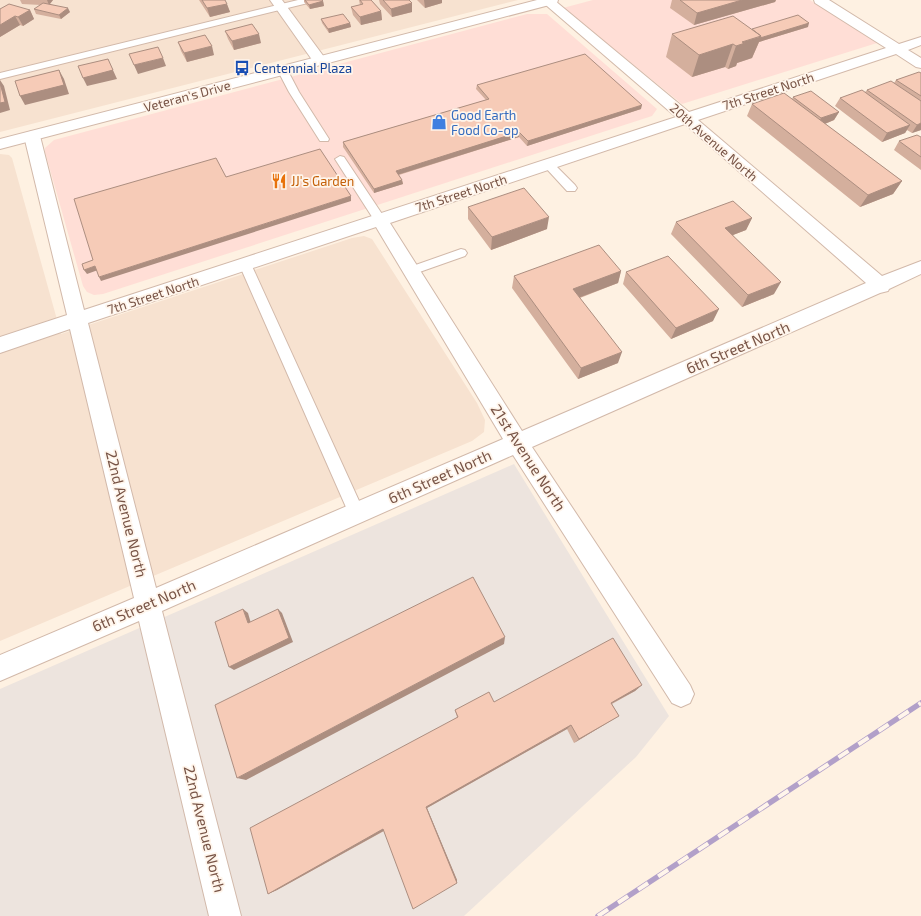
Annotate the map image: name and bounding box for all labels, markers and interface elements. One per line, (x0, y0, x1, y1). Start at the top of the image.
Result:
bus stop icon: Centennial Plaza (233, 59, 251, 77)
place label: Centennial Plaza (254, 60, 352, 76)
street label: 7th Street North (720, 69, 816, 113)
street label: Veteran's Drive (142, 77, 232, 115)
street label: 20th Avenue North (667, 100, 761, 184)
place label: Good Earth Food Co-op (451, 107, 518, 138)
shop icon: Good Earth Food Co-op (430, 113, 448, 131)
street label: 7th Street North (413, 171, 509, 215)
restaurant icon: JJ's Garden (270, 172, 288, 190)
place label: JJ's Garden (291, 173, 354, 189)
street label: 7th Street North (105, 273, 201, 317)
street label: 6th Street North (683, 317, 792, 377)
street label: 21st Avenue North (488, 401, 570, 514)
street label: 6th Street North (385, 445, 494, 507)
street label: 22nd Avenue North (102, 448, 151, 579)
street label: 6th Street North (89, 575, 198, 635)
street label: 22nd Avenue North (180, 763, 229, 894)

